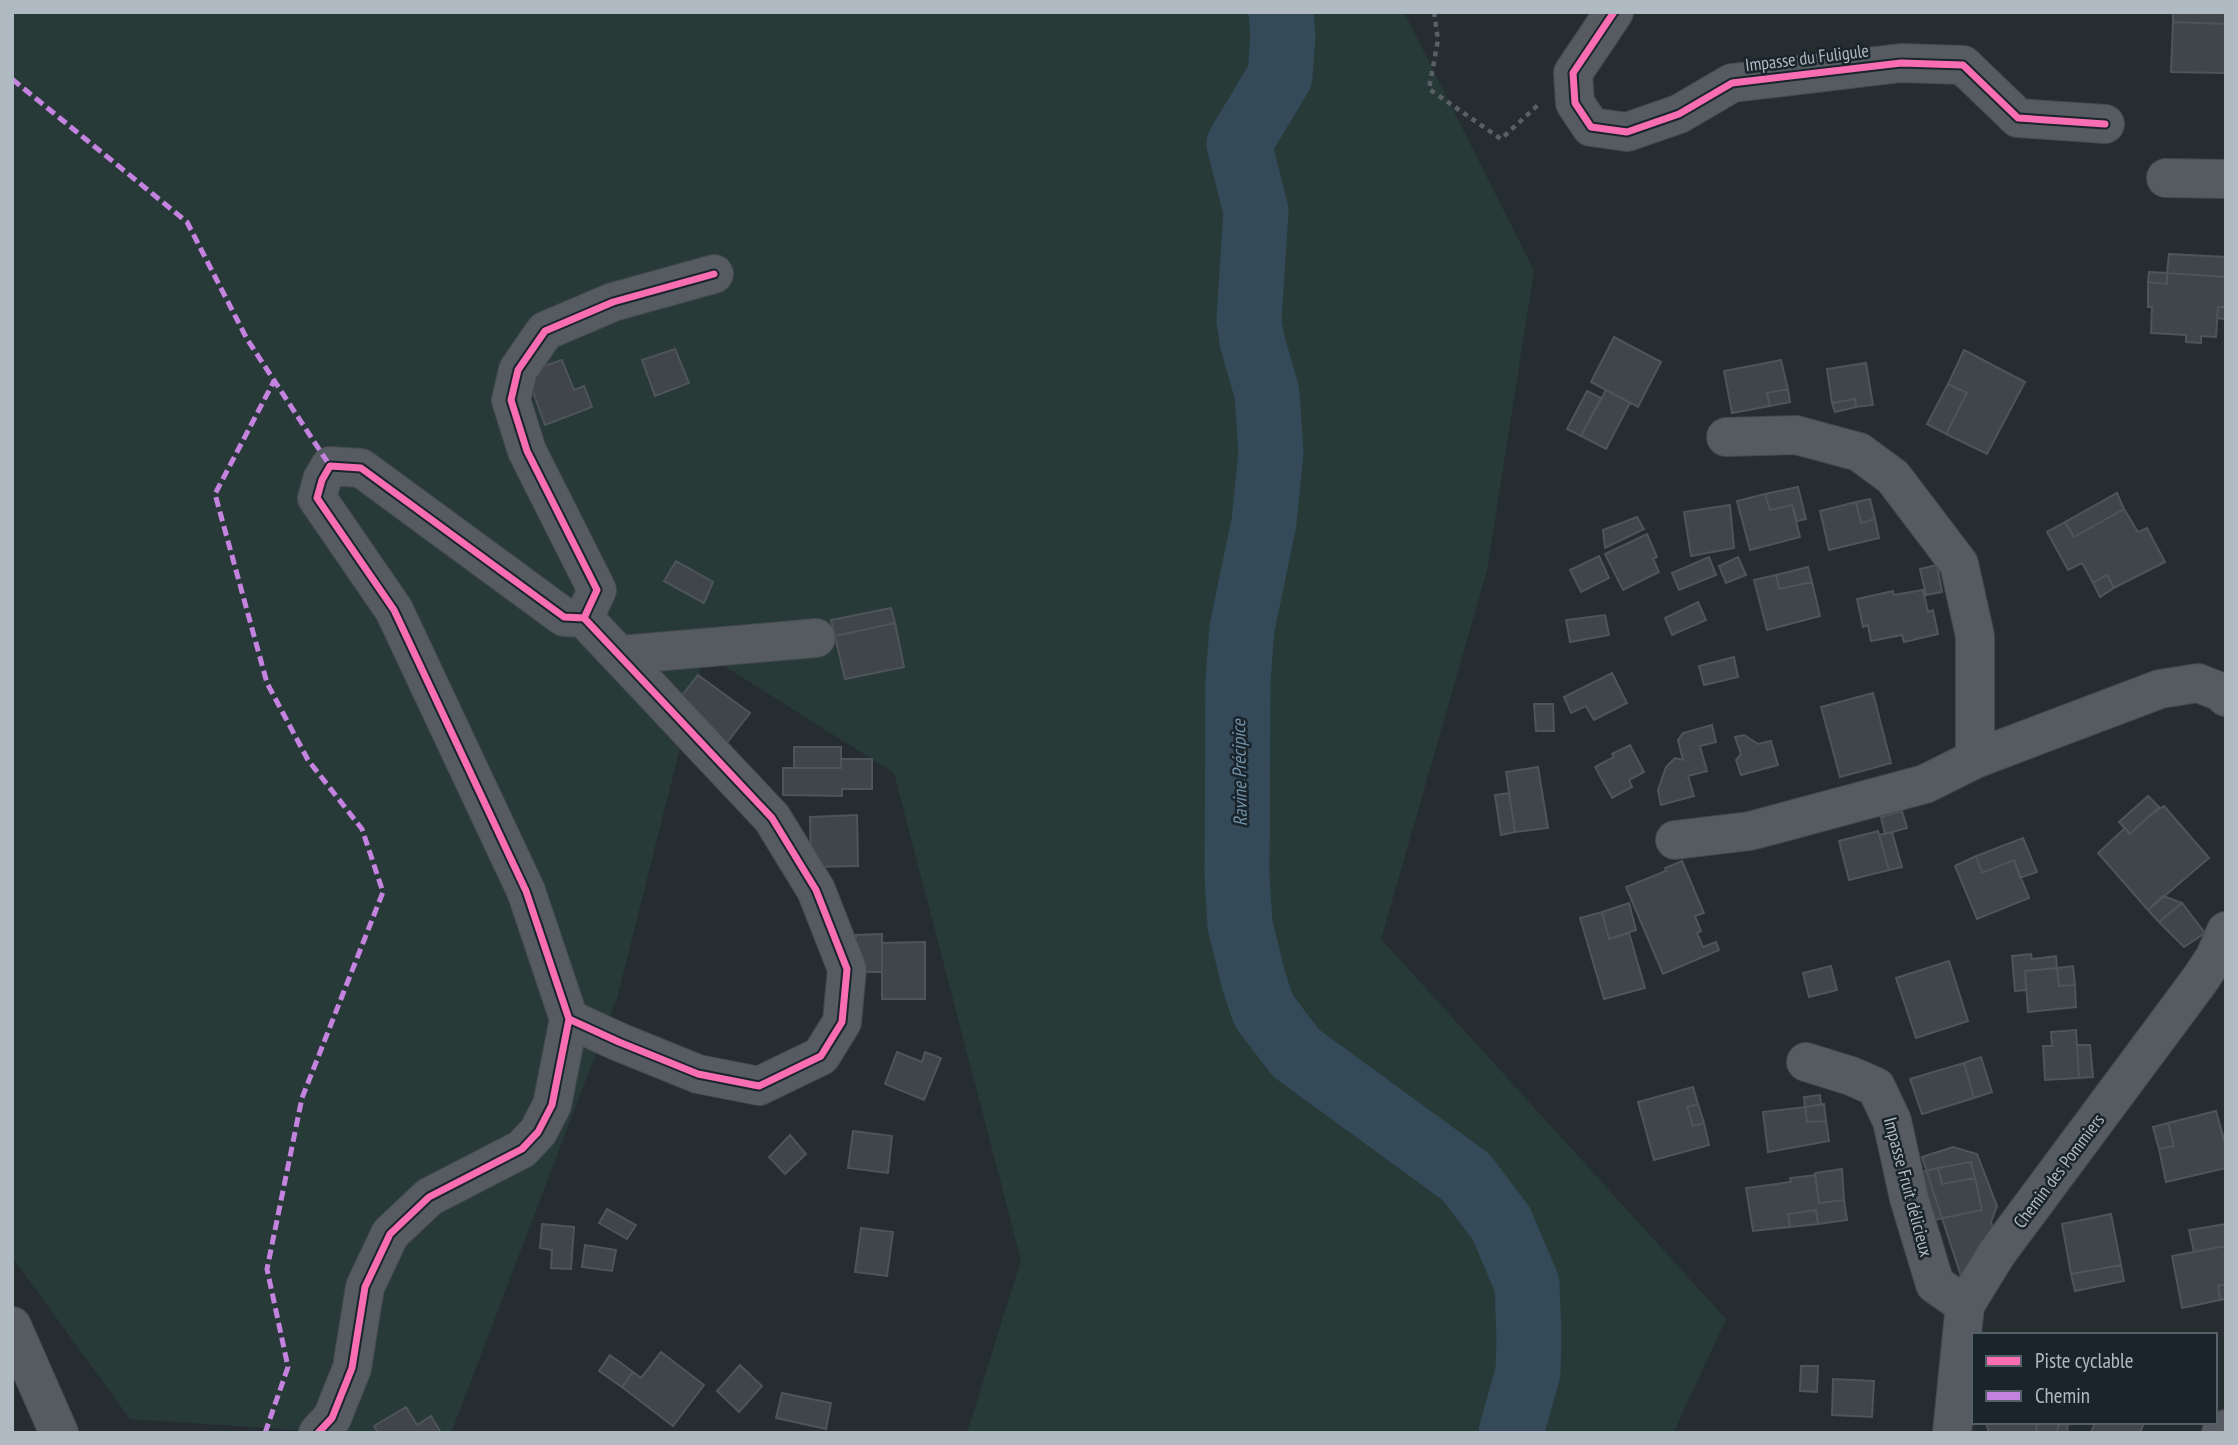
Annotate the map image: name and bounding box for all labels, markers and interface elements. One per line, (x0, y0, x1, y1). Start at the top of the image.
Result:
street label: Impasse du Fuligule (1744, 39, 1870, 76)
water label: Ravine Précipice (1226, 718, 1252, 827)
street label: Chemin des Pommiers (2008, 1109, 2109, 1232)
street label: Impasse Fruit délicieux (1879, 1115, 1938, 1260)
legend (1972, 1333, 2217, 1424)
text: Piste cyclable (2035, 1347, 2133, 1374)
text: Chemin (2035, 1382, 2090, 1409)

